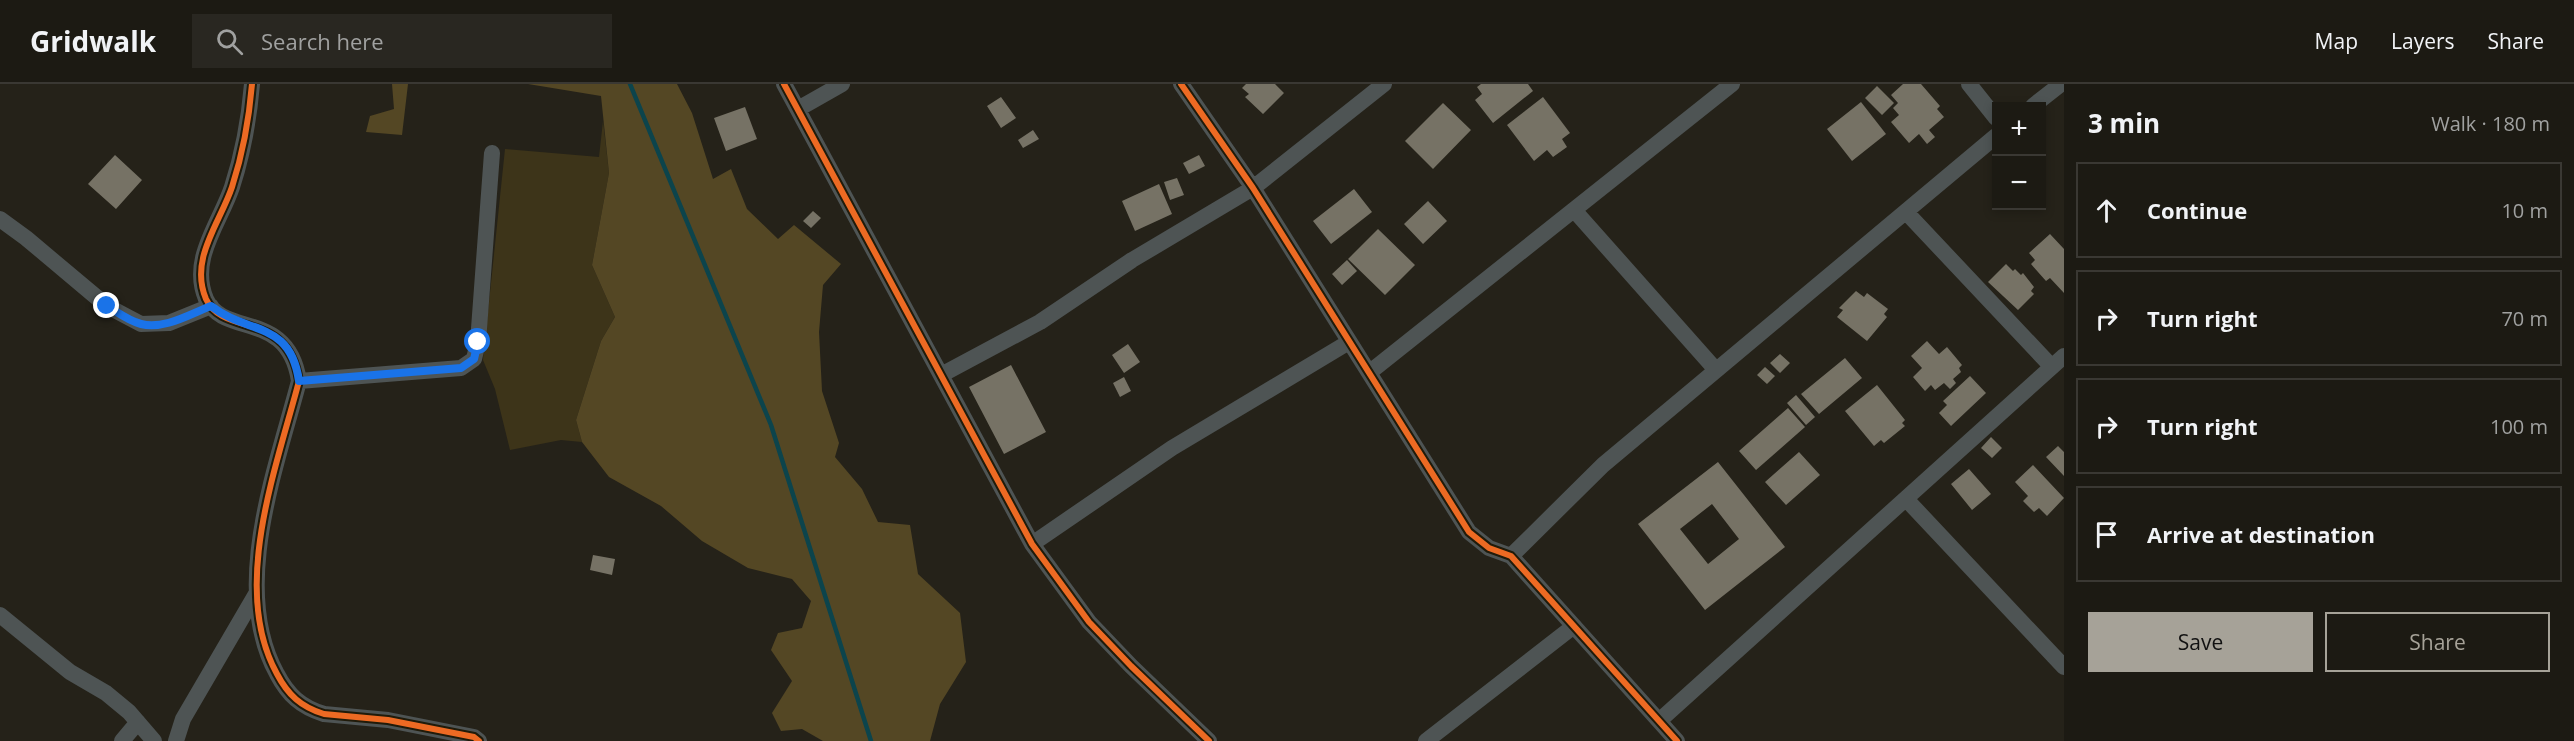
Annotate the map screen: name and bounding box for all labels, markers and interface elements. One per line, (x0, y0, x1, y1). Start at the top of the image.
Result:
search box (192, 14, 612, 68)
text: Gridwalk (30, 22, 156, 60)
icon: search (213, 25, 246, 58)
text: Search here (261, 26, 384, 56)
text: Map (2315, 27, 2358, 55)
text: Layers (2391, 27, 2455, 55)
text: Share (2488, 27, 2544, 55)
map controls (1992, 102, 2046, 210)
button: + (1992, 102, 2046, 156)
text: 3 min (2088, 105, 2160, 141)
text: Walk · 180 m (2431, 110, 2550, 137)
button: − (1992, 156, 2046, 210)
icon: ahead (2090, 194, 2123, 227)
text: Continue (2147, 195, 2247, 225)
text: 10 m (2501, 197, 2548, 224)
route end (93, 292, 119, 318)
icon: right (2090, 302, 2123, 335)
text: Turn right (2147, 303, 2258, 333)
text: 70 m (2501, 305, 2548, 332)
route start (464, 328, 490, 354)
icon: right (2090, 410, 2123, 443)
text: Turn right (2147, 411, 2258, 441)
text: 100 m (2490, 413, 2548, 440)
icon: arrive (2090, 518, 2123, 551)
text: Arrive at destination (2147, 519, 2375, 549)
button: Save (2088, 612, 2313, 672)
button: Share (2325, 612, 2550, 672)

